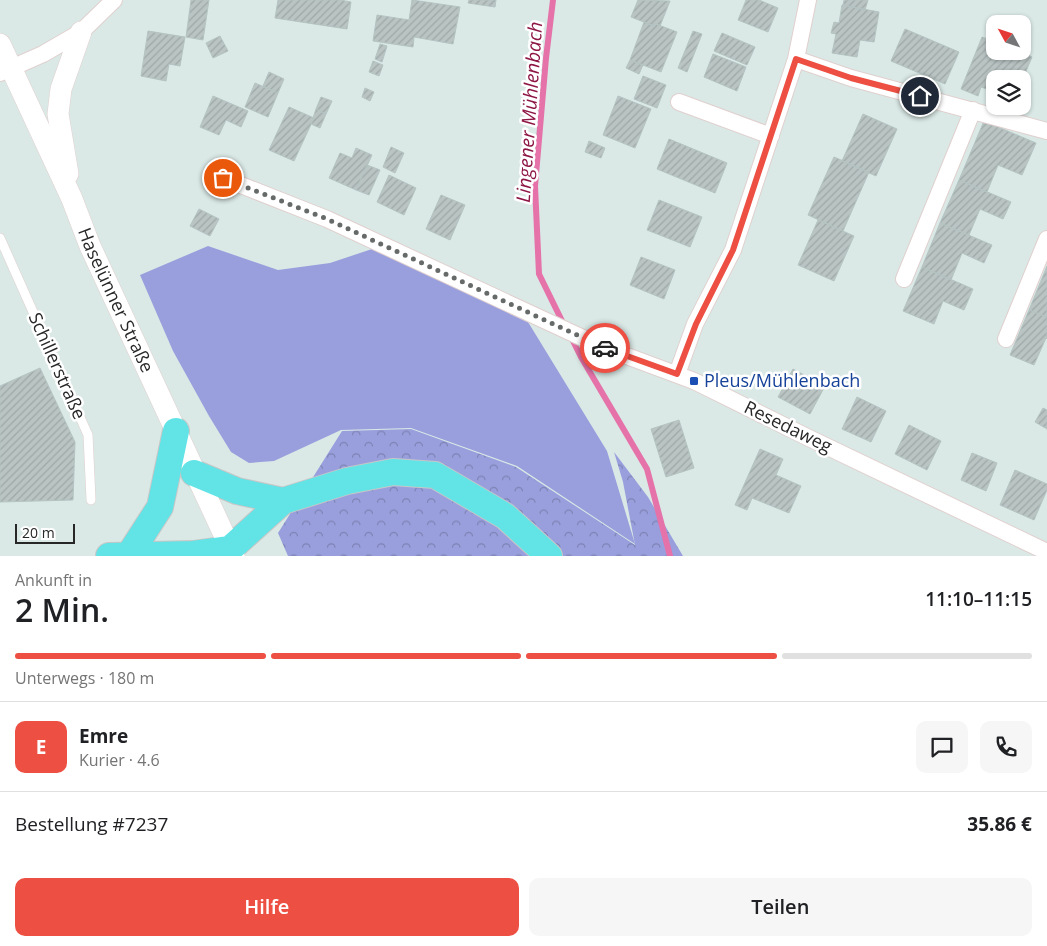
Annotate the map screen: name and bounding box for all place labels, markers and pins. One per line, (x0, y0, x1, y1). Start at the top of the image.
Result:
pin (899, 75, 941, 117)
pin (202, 157, 244, 199)
place label: Pleus/Mühlenbach (704, 368, 860, 392)
marker: Pleus/Mühlenbach (688, 375, 700, 387)

